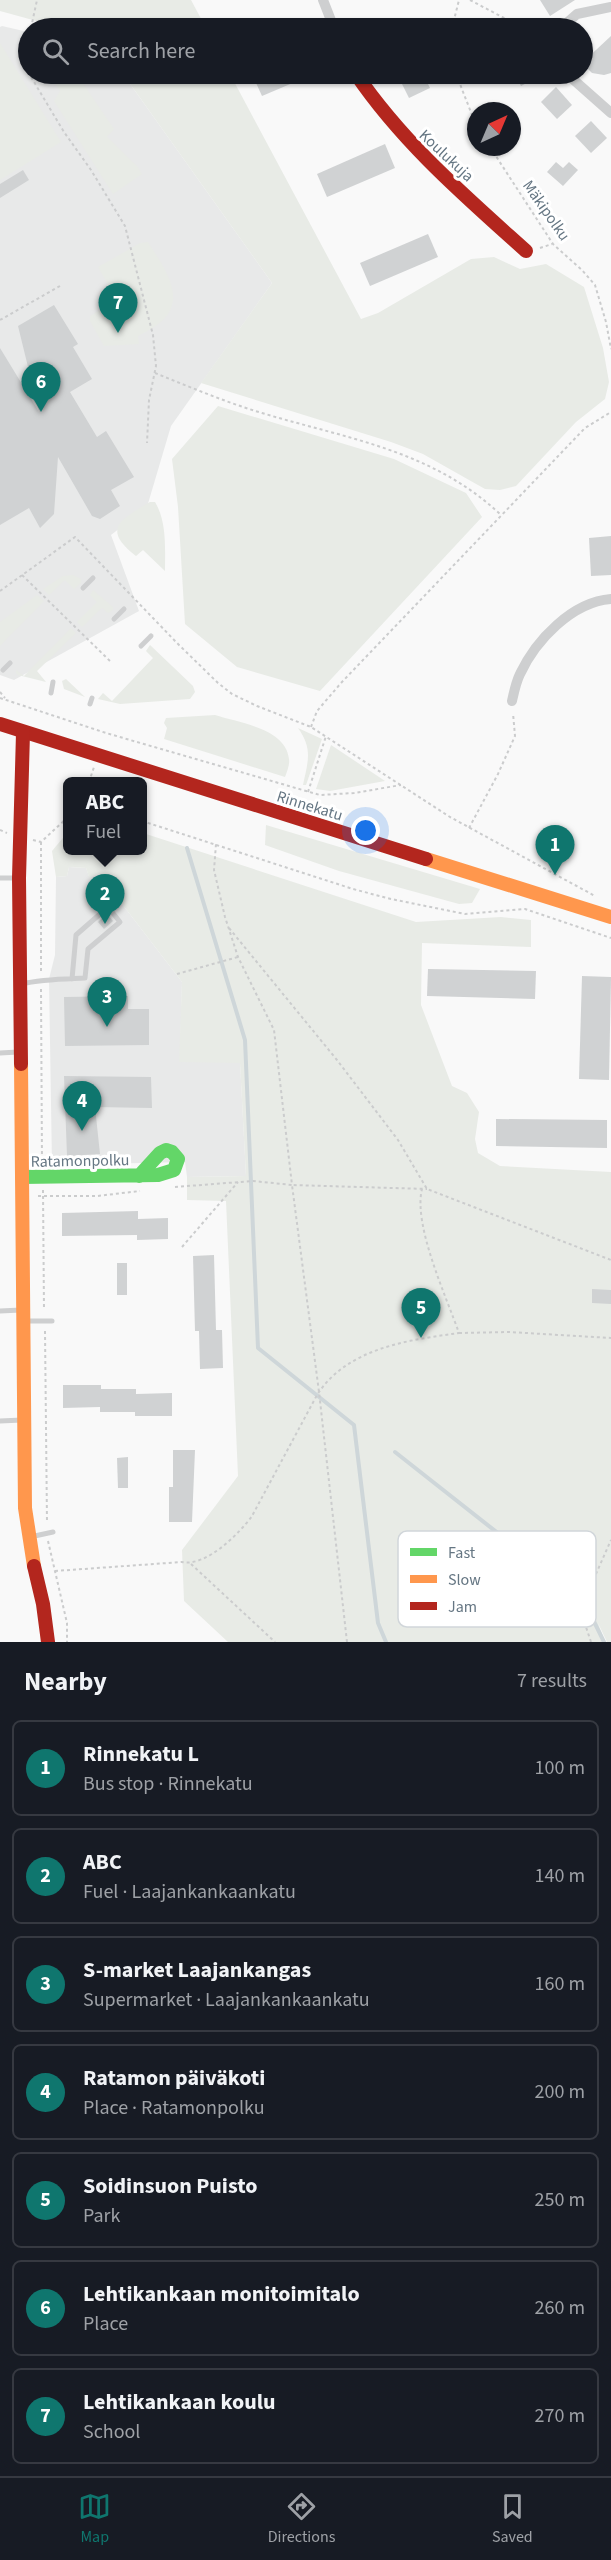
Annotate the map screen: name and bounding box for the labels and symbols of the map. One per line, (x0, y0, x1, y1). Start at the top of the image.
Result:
north arrow (467, 102, 521, 156)
street label: Koulukuja (414, 125, 479, 187)
street label: Mäkipolku (517, 176, 575, 245)
pin: 7 (98, 284, 138, 333)
pin: 6 (22, 362, 60, 412)
street label: Rinnekatu (274, 785, 346, 826)
your location (351, 816, 380, 845)
pin: 1 (536, 826, 574, 875)
pin: 2 (86, 874, 124, 924)
pin: 3 (88, 978, 126, 1027)
pin: 4 (62, 1082, 101, 1131)
street label: Ratamonpolku (30, 1149, 130, 1173)
pin: 5 (402, 1288, 440, 1338)
legend (398, 1531, 596, 1627)
text: Fast (448, 1542, 476, 1564)
text: Slow (448, 1569, 481, 1591)
text: Jam (448, 1596, 477, 1618)

